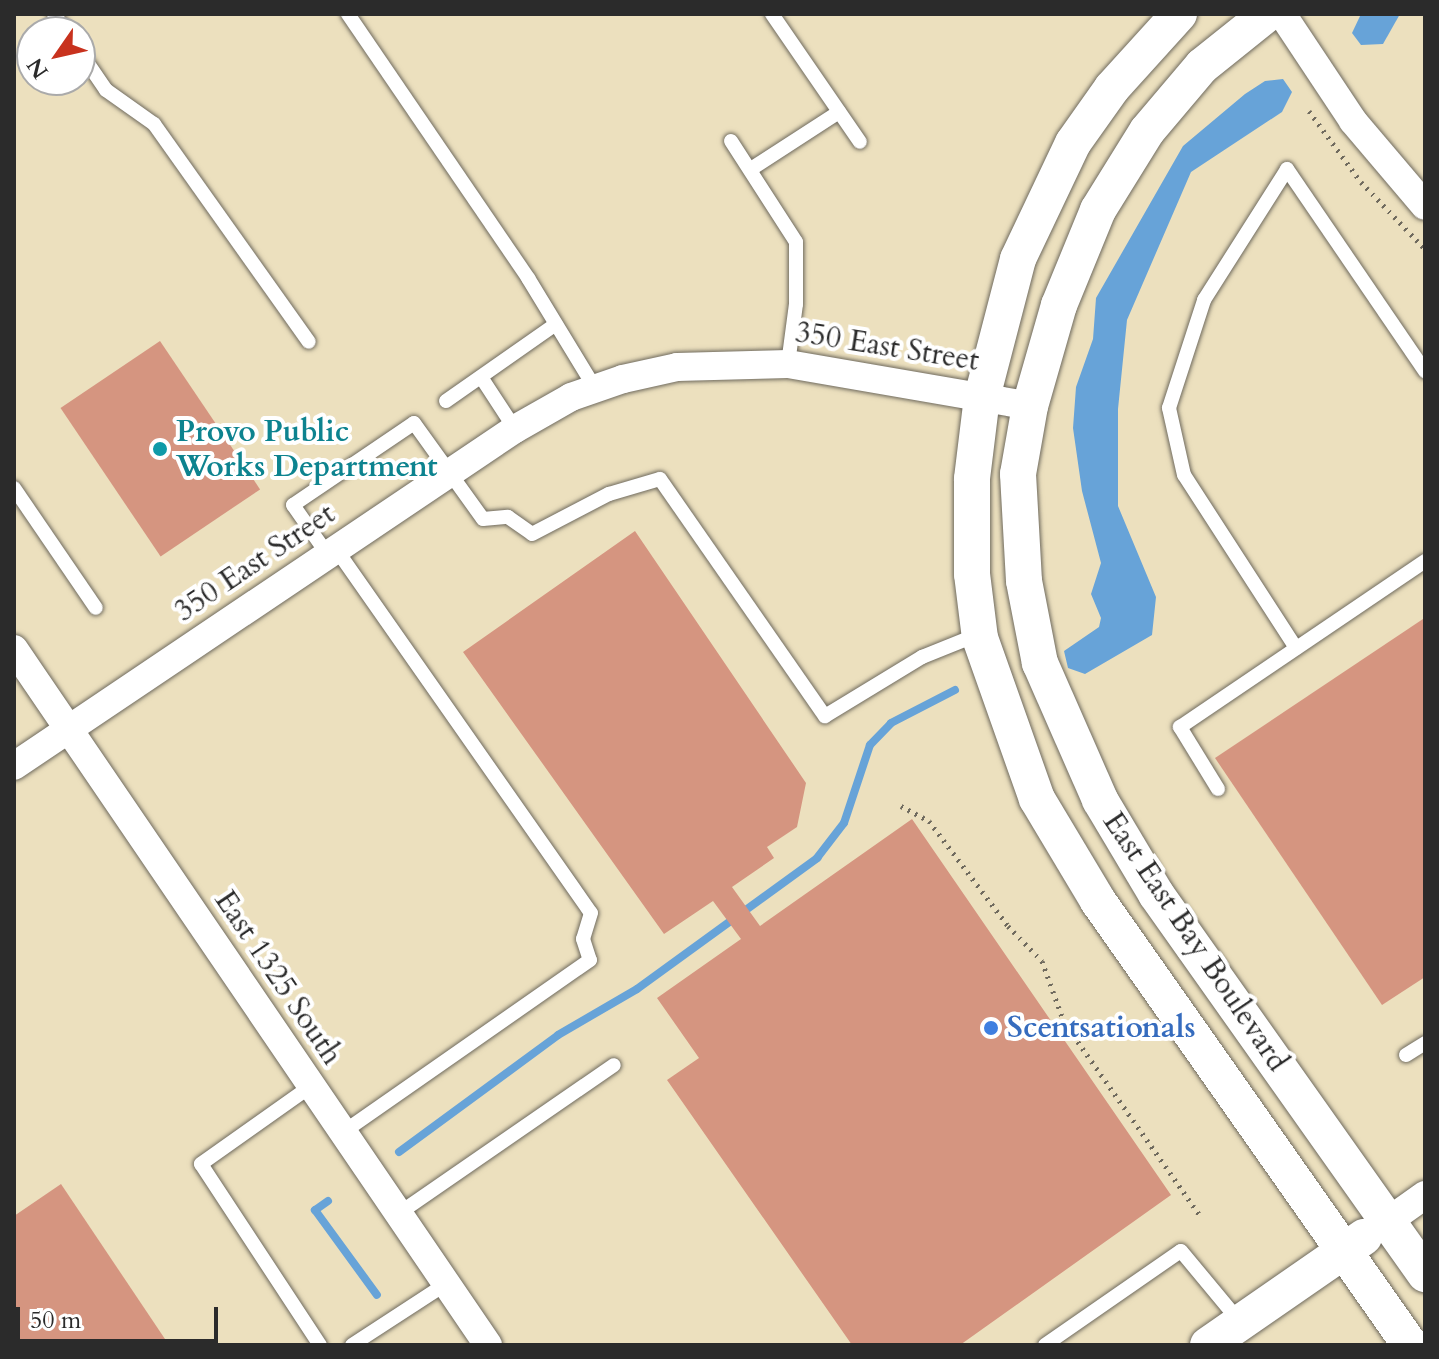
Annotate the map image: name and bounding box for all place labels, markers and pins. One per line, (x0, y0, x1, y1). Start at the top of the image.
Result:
place label: Provo Public Works Department (176, 414, 438, 484)
marker: Provo Public Works Department (151, 440, 169, 458)
place label: Scentsationals (1007, 1010, 1196, 1046)
marker: Scentsationals (982, 1019, 1000, 1037)

